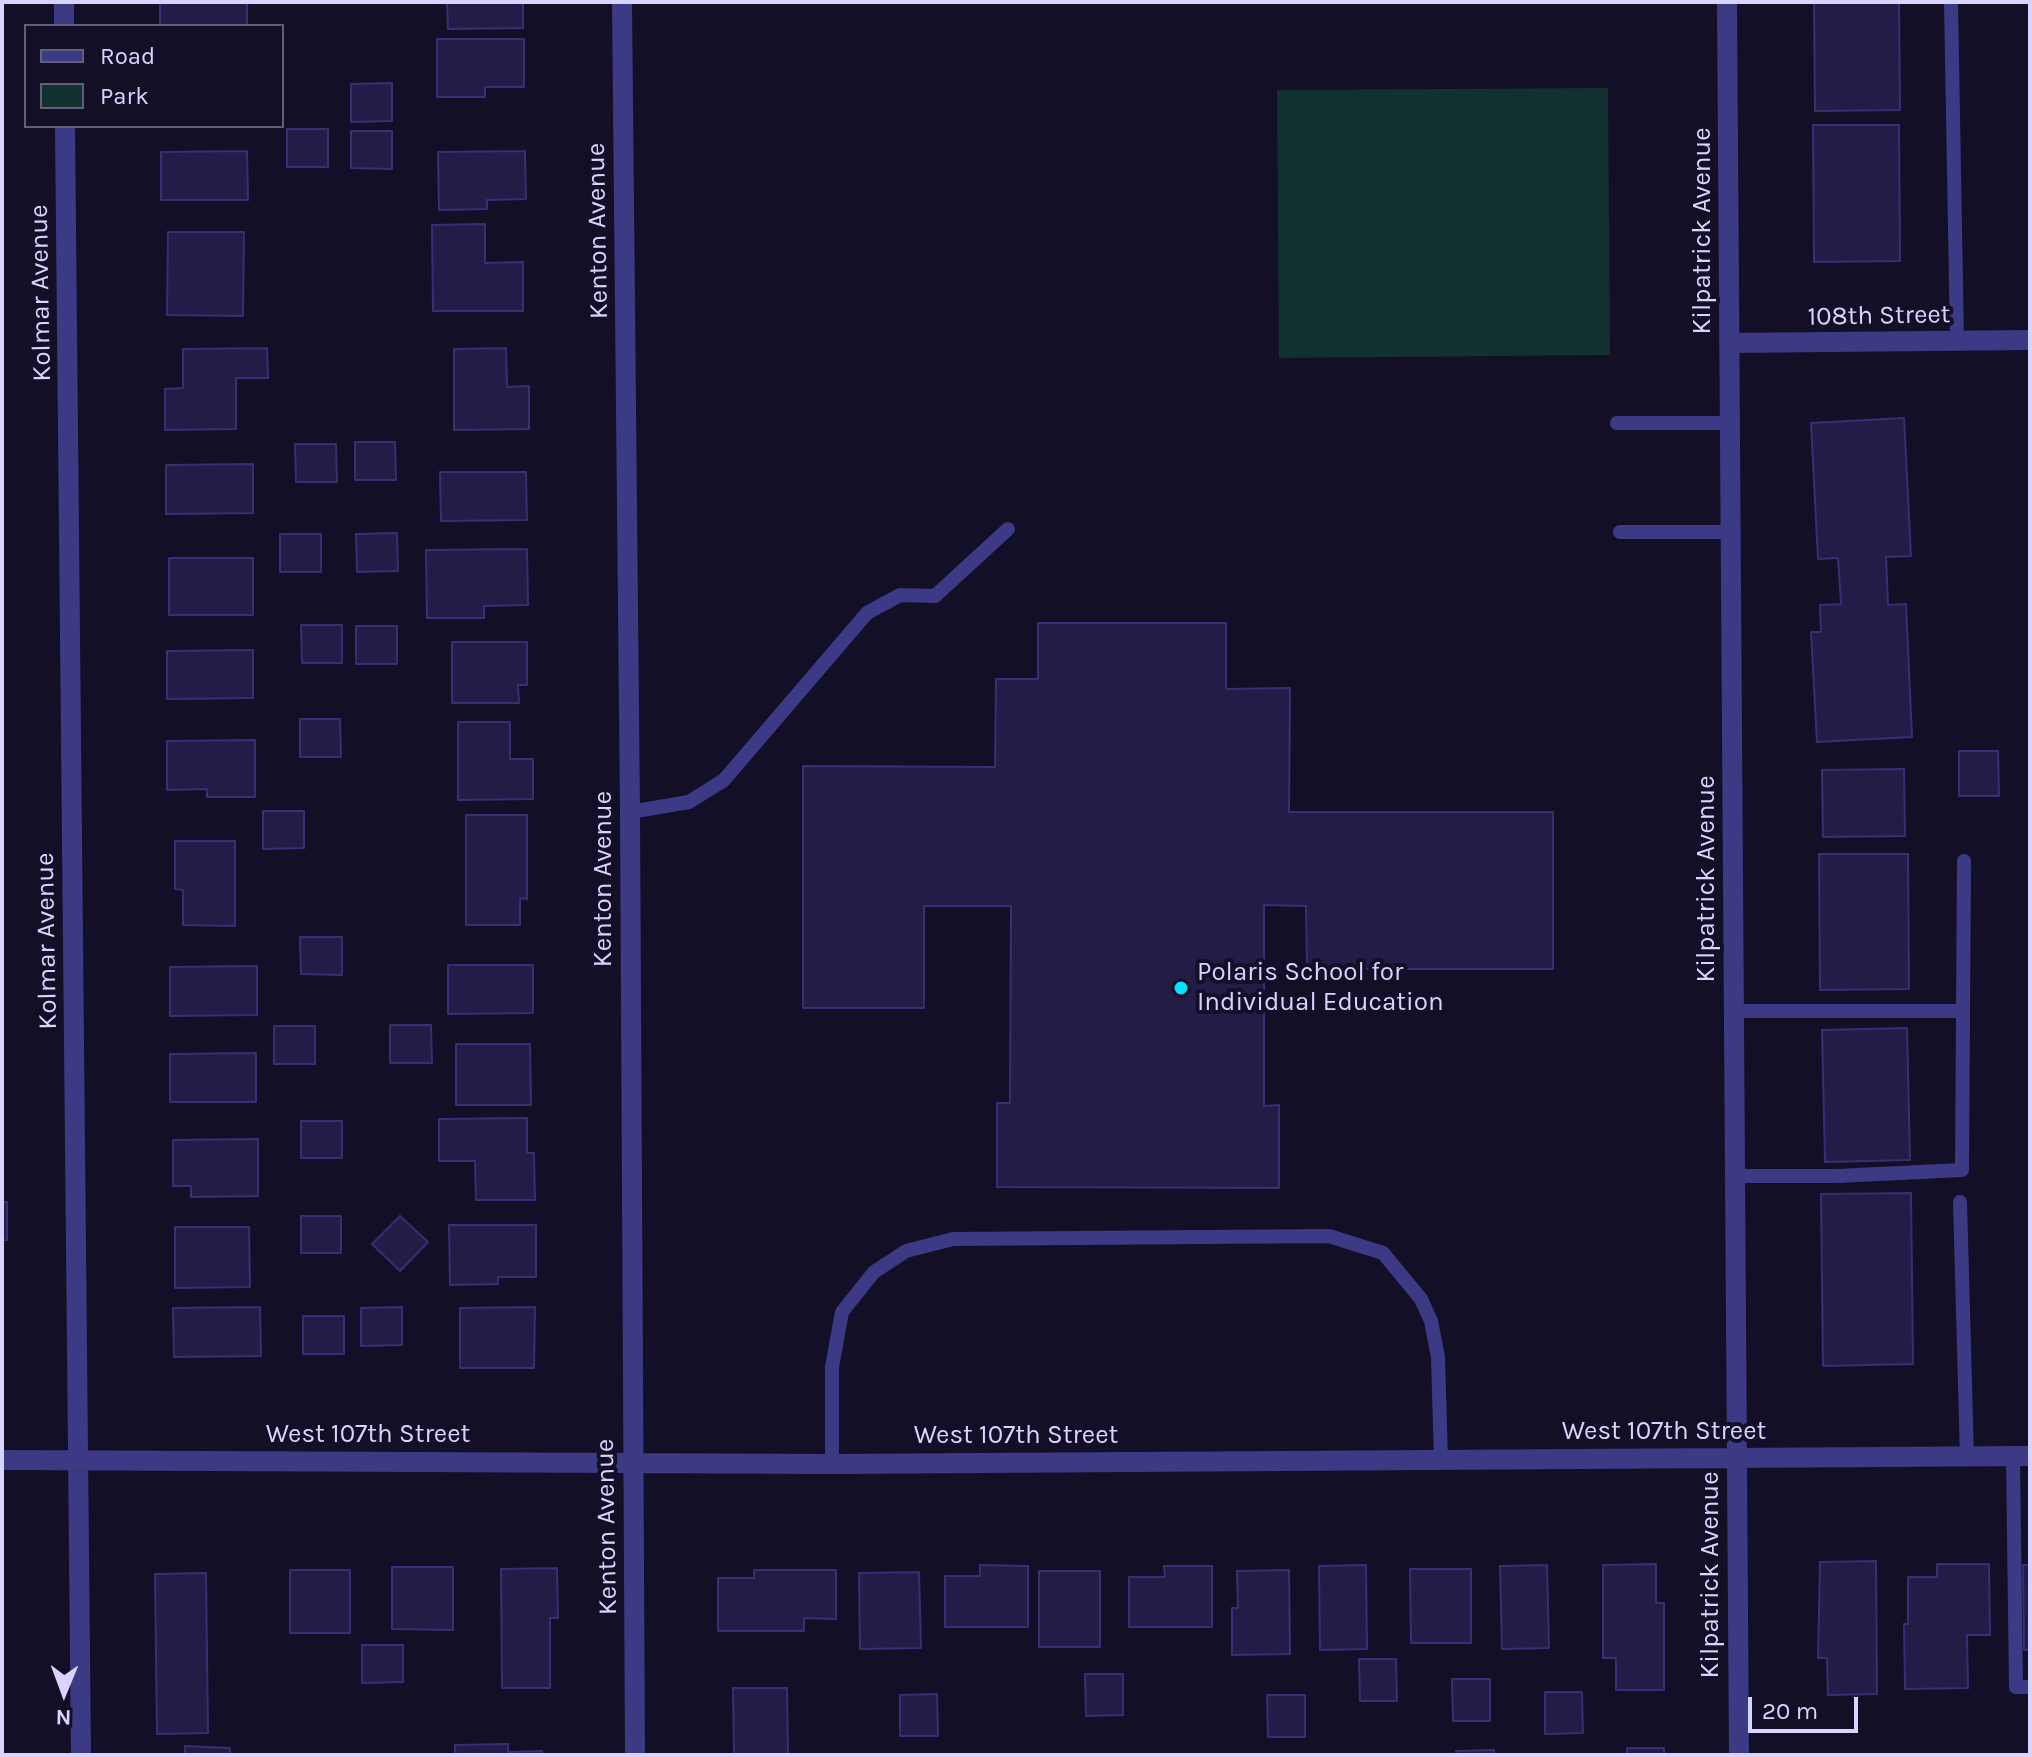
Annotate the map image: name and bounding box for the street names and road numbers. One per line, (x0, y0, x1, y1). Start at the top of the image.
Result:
street label: Kilpatrick Avenue (1687, 127, 1719, 335)
street label: Kenton Avenue (581, 143, 615, 319)
street label: Kolmar Avenue (24, 204, 58, 382)
street label: 108th Street (1807, 299, 1951, 333)
street label: Kilpatrick Avenue (1691, 775, 1723, 983)
street label: Kenton Avenue (588, 791, 620, 967)
street label: Kolmar Avenue (30, 852, 64, 1030)
street label: West 107th Street (1562, 1416, 1766, 1448)
street label: West 107th Street (266, 1419, 470, 1451)
street label: West 107th Street (914, 1420, 1118, 1452)
street label: Kenton Avenue (590, 1439, 624, 1615)
street label: Kilpatrick Avenue (1695, 1471, 1727, 1679)

